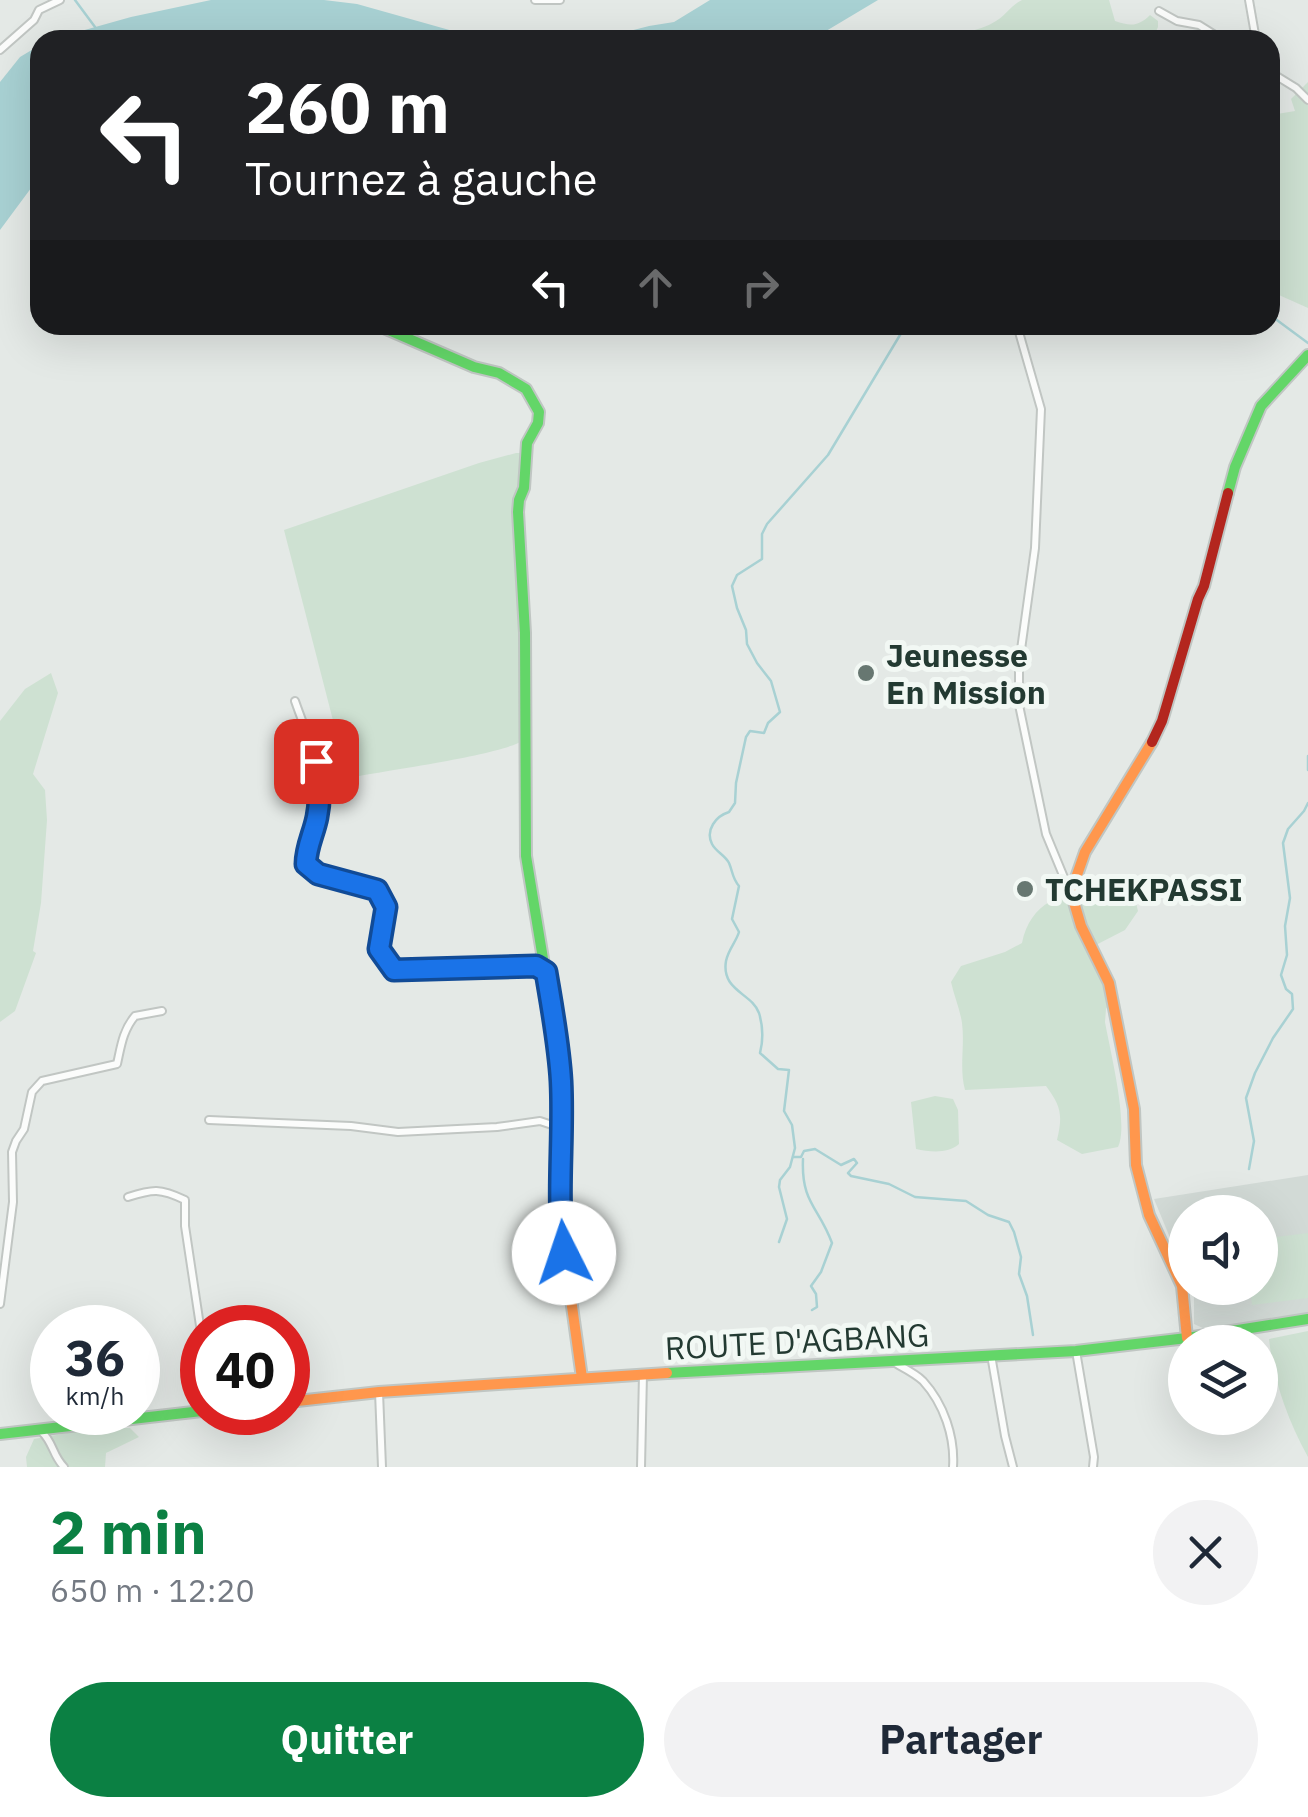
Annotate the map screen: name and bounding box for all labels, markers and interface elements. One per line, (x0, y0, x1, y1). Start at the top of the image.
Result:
text: 260 m (245, 61, 450, 152)
icon: left (80, 70, 210, 200)
text: Tournez à gauche (245, 149, 597, 207)
icon: left (523, 260, 578, 315)
icon: ahead (628, 260, 683, 315)
icon: right (733, 260, 788, 315)
place label: Jeunesse En Mission (886, 634, 1046, 713)
marker: Jeunesse En Mission (855, 662, 877, 684)
pin (274, 719, 359, 804)
icon: arrive (289, 734, 344, 789)
place label: TCHEKPASSI (1045, 868, 1242, 910)
marker: TCHEKPASSI (1014, 878, 1036, 900)
map controls (1168, 1195, 1278, 1435)
button: sound (1168, 1195, 1278, 1305)
position arrow (512, 1201, 616, 1305)
speed limit sign: 40 (180, 1305, 310, 1435)
street label: ROUTE D'AGBANG (664, 1313, 930, 1369)
text: 36 (65, 1325, 125, 1390)
button: layers (1168, 1325, 1278, 1435)
text: km/h (66, 1379, 124, 1412)
text: 2 min (50, 1492, 207, 1571)
button: close (1153, 1500, 1258, 1605)
text: 650 m · 12:20 (50, 1569, 255, 1611)
button: Quitter (50, 1682, 644, 1797)
button: Partager (664, 1682, 1258, 1797)

